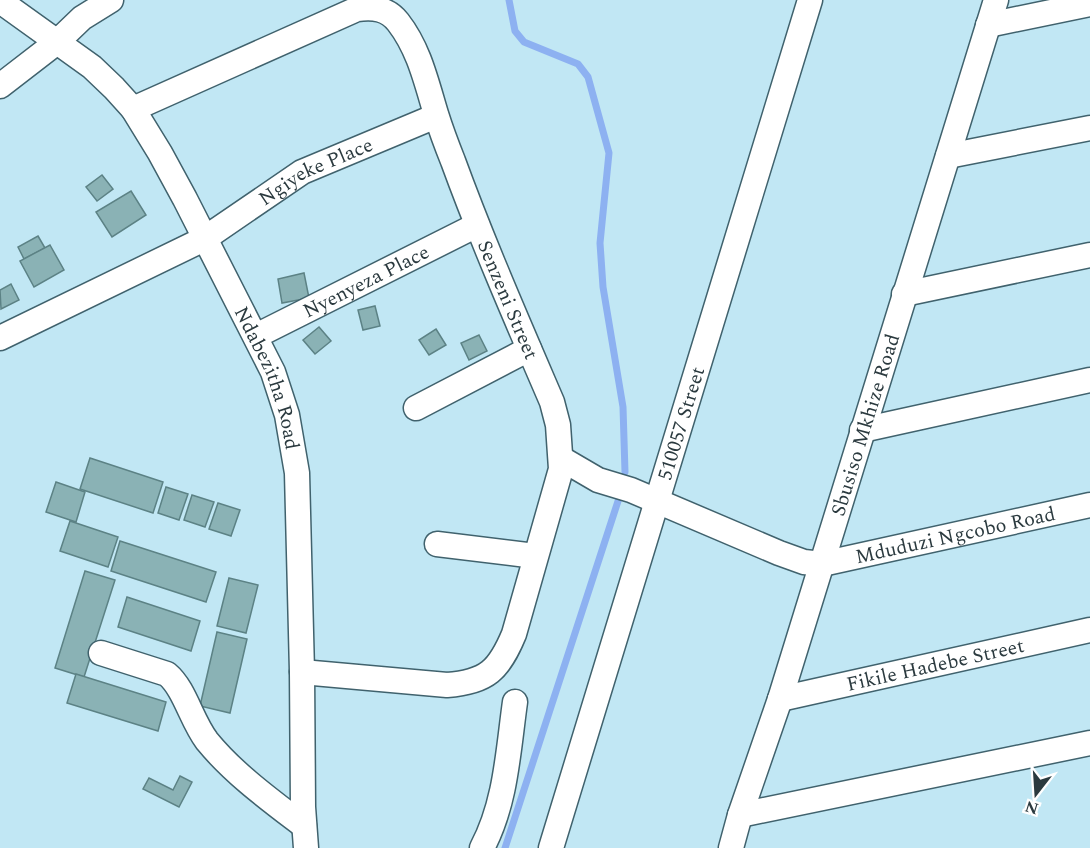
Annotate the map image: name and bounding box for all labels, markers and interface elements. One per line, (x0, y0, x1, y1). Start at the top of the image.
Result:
street label: Ngiyeke Place (253, 130, 378, 214)
street label: Senzeni Street (469, 236, 546, 364)
street label: Nyenyeza Place (298, 237, 435, 326)
street label: Ndabezitha Road (226, 301, 307, 452)
street label: Sbusiso Mkhize Road (823, 330, 908, 520)
street label: 510057 Street (650, 363, 713, 484)
street label: Mduduzi Ngcobo Road (852, 499, 1058, 572)
street label: Fikile Hadebe Street (844, 631, 1027, 700)
north arrow (1006, 764, 1066, 824)
text: N (1022, 794, 1042, 821)

